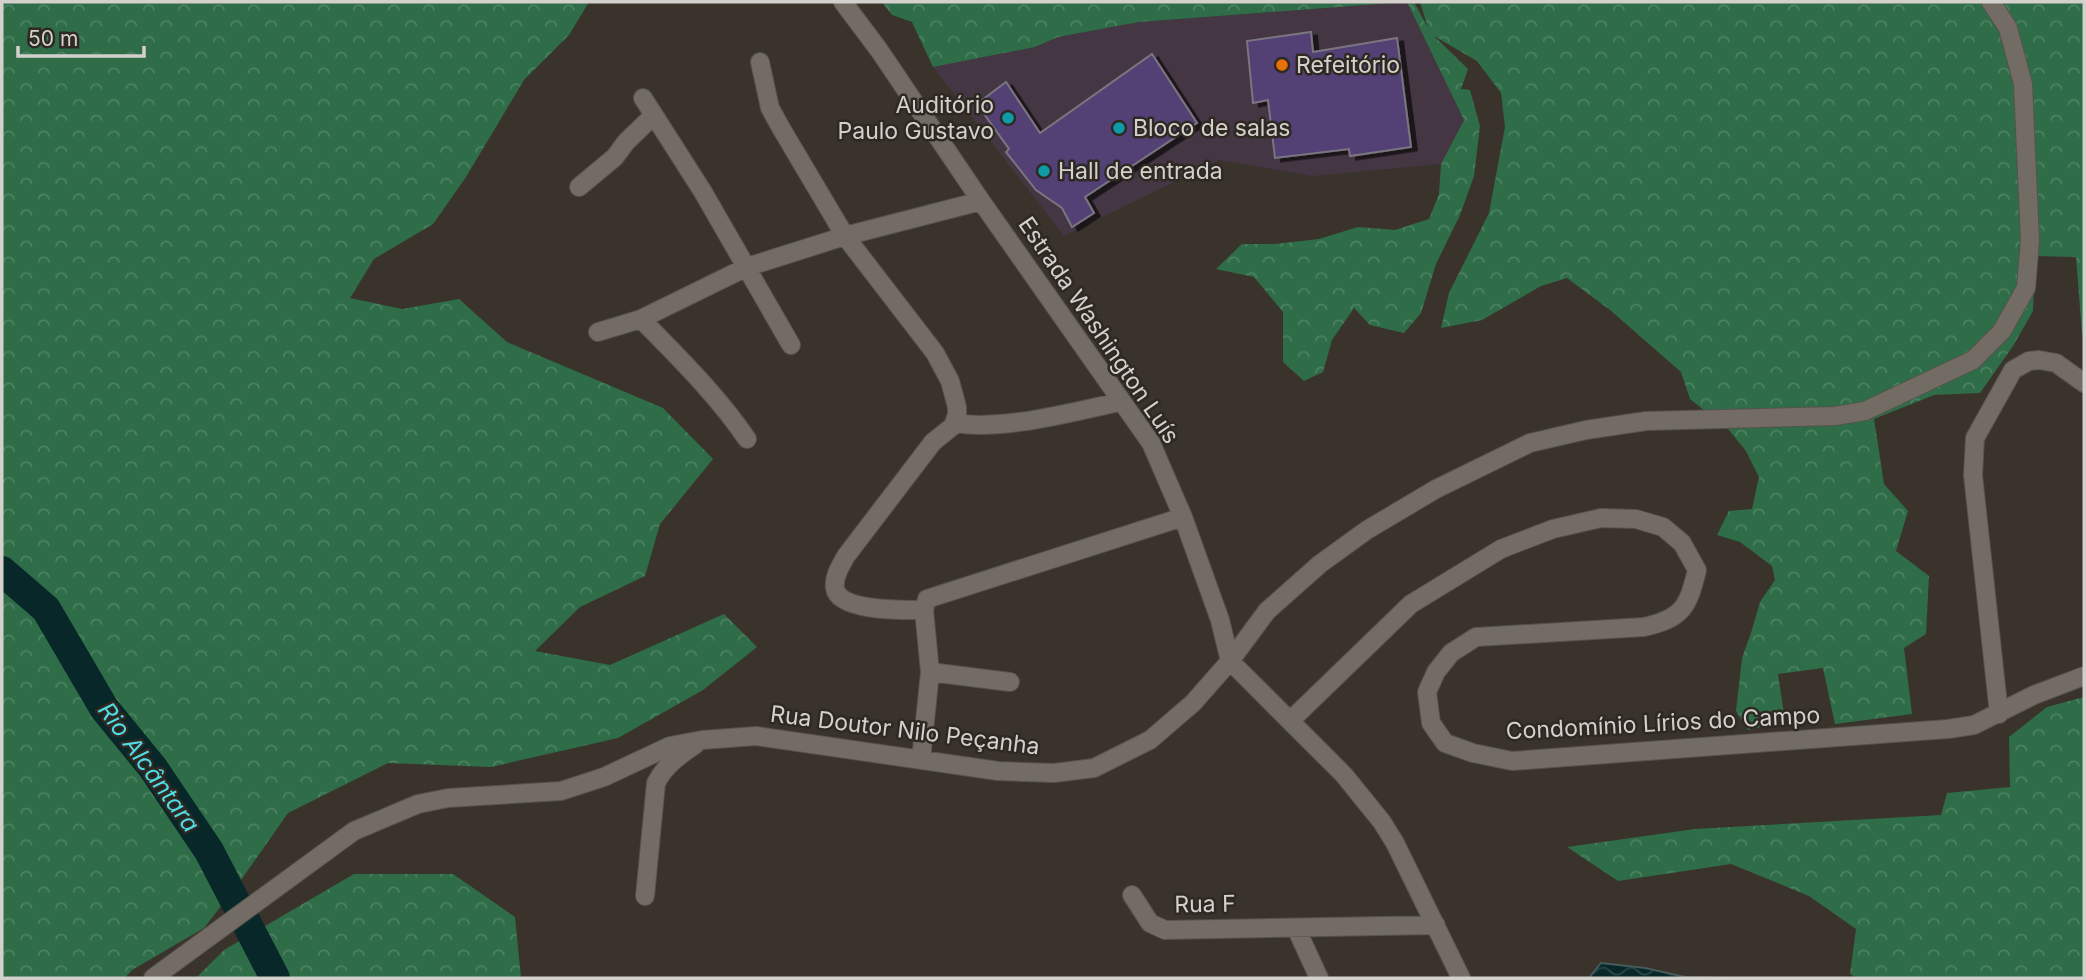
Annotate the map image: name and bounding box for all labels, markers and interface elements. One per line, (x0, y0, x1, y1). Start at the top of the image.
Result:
scale bar (18, 14, 144, 58)
text: 50 m (28, 26, 78, 51)
place label: Refeitório (1296, 51, 1400, 79)
marker: Refeitório (1274, 57, 1290, 73)
place label: Auditório Paulo Gustavo (838, 91, 994, 145)
marker: Auditório Paulo Gustavo (1000, 110, 1016, 126)
place label: Bloco de salas (1133, 114, 1290, 142)
marker: Bloco de salas (1111, 120, 1127, 136)
place label: Hall de entrada (1058, 157, 1223, 185)
marker: Hall de entrada (1036, 163, 1052, 179)
street label: Estrada Washington Luís (1013, 211, 1185, 449)
water label: Rio Alcântara (92, 696, 206, 838)
street label: Rua Doutor Nilo Peçanha (769, 700, 1041, 760)
street label: Condomínio Lírios do Campo (1505, 701, 1821, 745)
street label: Rua F (1174, 889, 1236, 919)

